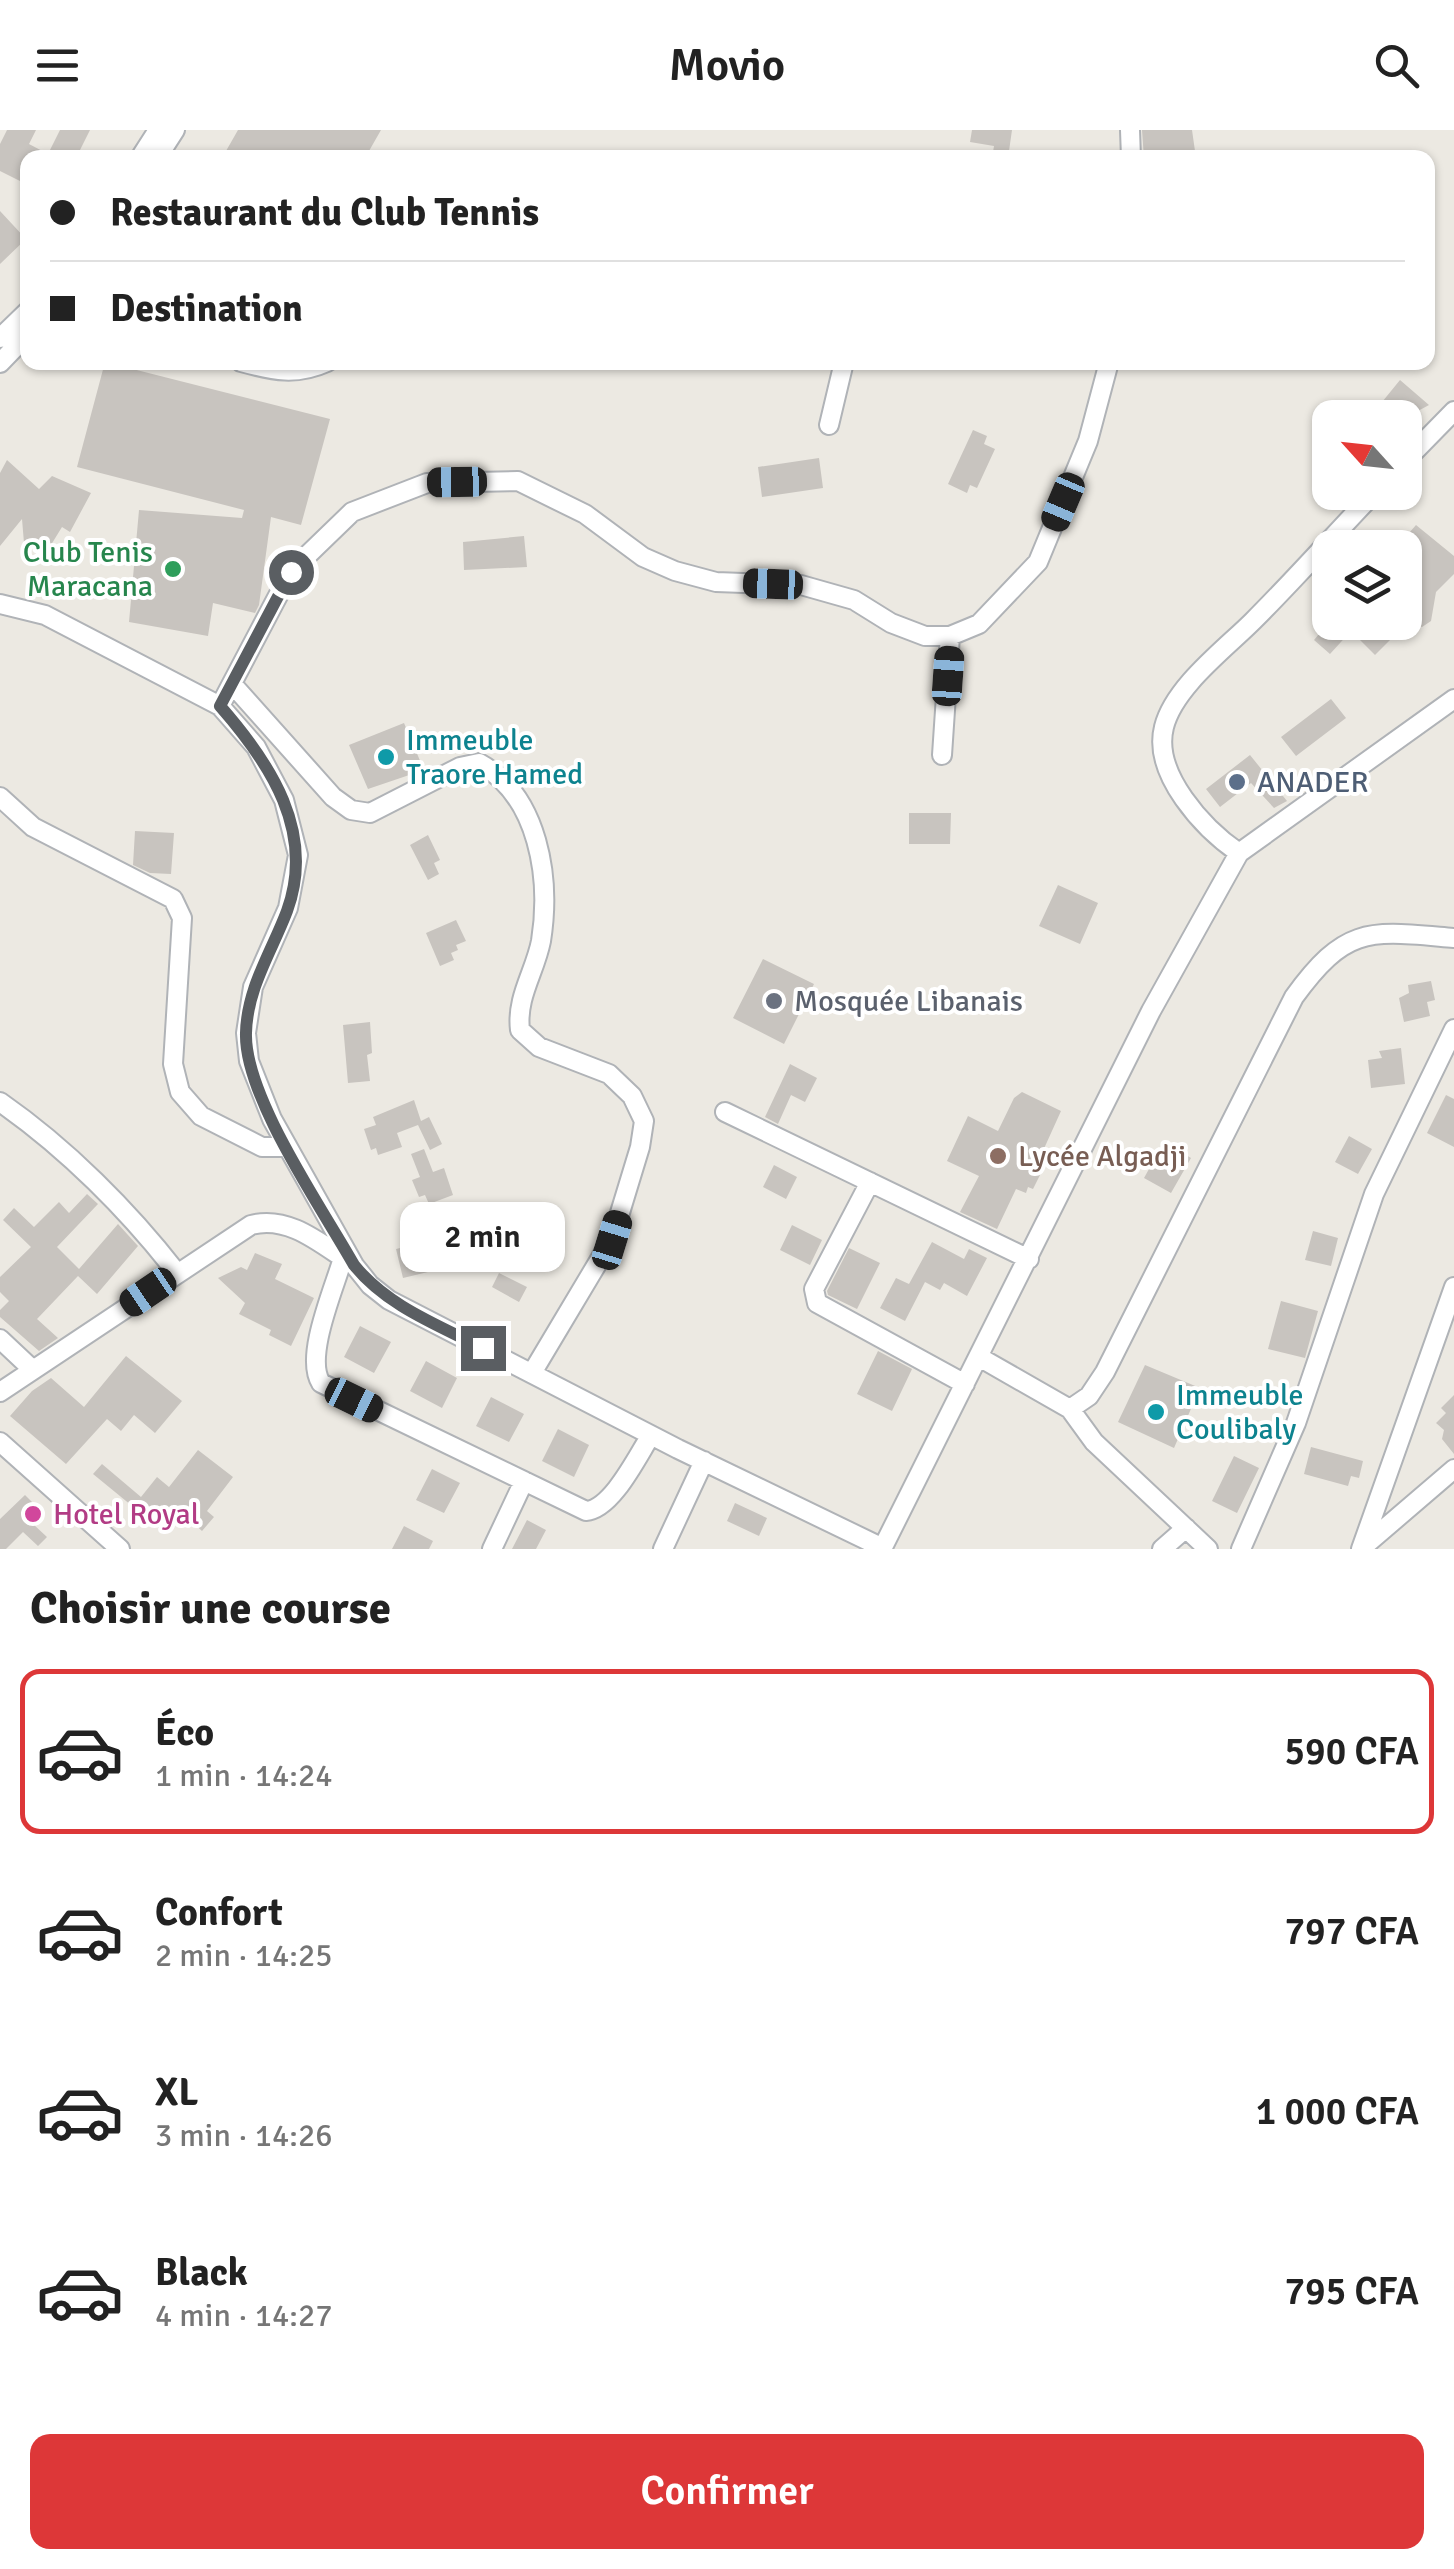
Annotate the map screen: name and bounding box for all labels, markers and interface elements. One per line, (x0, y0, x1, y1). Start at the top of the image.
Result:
icon: menu (30, 38, 85, 93)
text: Movio (669, 38, 785, 93)
icon: search (1369, 38, 1424, 93)
text: Restaurant du Club Tennis (110, 189, 539, 236)
text: Destination (110, 285, 303, 332)
north arrow (1312, 400, 1422, 510)
map controls (1312, 400, 1422, 640)
car (427, 466, 487, 498)
car (1037, 469, 1089, 535)
button: layers (1312, 530, 1422, 640)
place label: Club Tenis Maracana (23, 534, 153, 605)
route start (269, 550, 314, 595)
marker: Club Tenis Maracana (162, 558, 184, 580)
car (742, 568, 804, 600)
car (931, 645, 965, 707)
place label: Immeuble Traore Hamed (406, 722, 583, 793)
marker: Immeuble Traore Hamed (375, 746, 397, 768)
place label: ANADER (1257, 764, 1369, 801)
marker: ANADER (1226, 771, 1248, 793)
place label: Mosquée Libanais (794, 983, 1023, 1020)
marker: Mosquée Libanais (763, 990, 785, 1012)
place label: Lycée Algadji (1018, 1138, 1186, 1175)
marker: Lycée Algadji (987, 1145, 1009, 1167)
callout: 2 min (400, 1203, 566, 1273)
car (589, 1207, 635, 1273)
text: 2 min (444, 1217, 521, 1256)
car (115, 1263, 181, 1321)
route end (461, 1326, 506, 1371)
car (320, 1373, 388, 1427)
place label: Immeuble Coulibaly (1176, 1377, 1303, 1448)
marker: Immeuble Coulibaly (1145, 1401, 1167, 1423)
place label: Hotel Royal (53, 1496, 200, 1533)
marker: Hotel Royal (22, 1503, 44, 1525)
text: Choisir une course (30, 1581, 391, 1636)
icon: car (35, 1707, 125, 1797)
text: Éco (155, 1709, 214, 1756)
text: 590 CFA (1285, 1728, 1419, 1775)
text: 1 min · 14:24 (155, 1756, 333, 1795)
icon: car (35, 1887, 125, 1977)
text: Confort (155, 1889, 283, 1936)
text: 797 CFA (1285, 1908, 1419, 1955)
text: 2 min · 14:25 (155, 1936, 333, 1975)
icon: car (35, 2067, 125, 2157)
text: XL (155, 2069, 198, 2116)
text: 1 000 CFA (1256, 2088, 1419, 2135)
text: 3 min · 14:26 (155, 2116, 333, 2155)
icon: car (35, 2247, 125, 2337)
text: Black (155, 2249, 248, 2296)
text: 795 CFA (1285, 2268, 1419, 2315)
text: 4 min · 14:27 (155, 2296, 333, 2335)
button: Confirmer (30, 2434, 1424, 2549)

